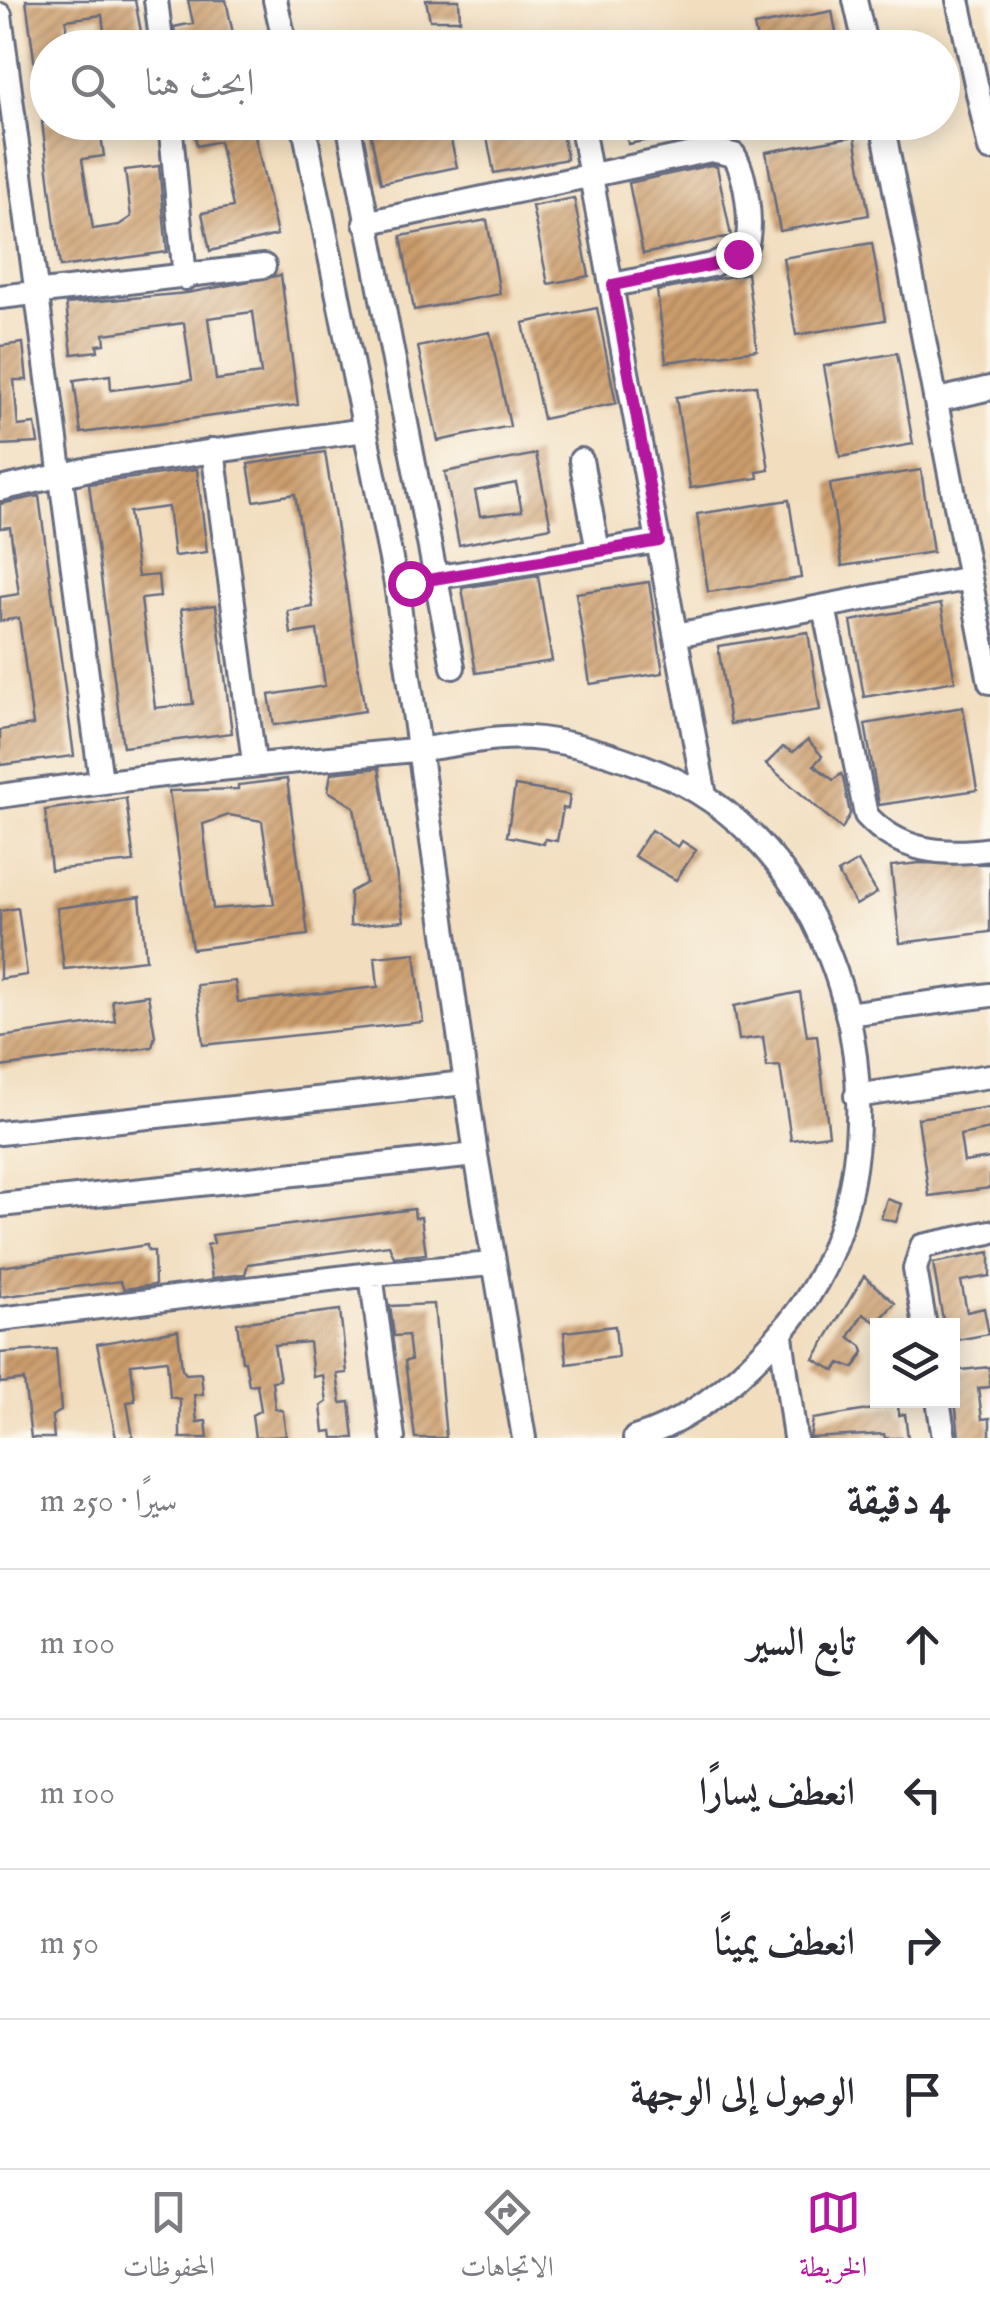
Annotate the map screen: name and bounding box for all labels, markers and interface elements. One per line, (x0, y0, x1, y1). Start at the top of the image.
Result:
search box (30, 30, 960, 140)
icon: search (65, 58, 120, 113)
text: ابحث هنا (145, 61, 255, 109)
route end (716, 232, 762, 278)
route start (388, 561, 434, 607)
map controls (870, 1318, 960, 1408)
button: layers (870, 1318, 960, 1408)
text: 4 دقيقة (847, 1475, 950, 1528)
text: سيرًا · 250 m (40, 1482, 178, 1523)
icon: ahead (895, 1617, 950, 1672)
text: تابع السير (747, 1620, 855, 1668)
text: 100 m (40, 1624, 115, 1665)
icon: left (895, 1767, 950, 1822)
text: انعطف يسارًا (699, 1770, 855, 1818)
text: 100 m (40, 1774, 115, 1815)
icon: right (895, 1917, 950, 1972)
text: انعطف يمينًا (714, 1920, 855, 1968)
text: 50 m (40, 1924, 99, 1965)
icon: arrive (895, 2067, 950, 2122)
text: الوصول إلى الوجهة (630, 2070, 855, 2118)
tab: المحفوظات (123, 2185, 215, 2294)
tab: الاتجاهات (460, 2185, 554, 2294)
tab: الخريطة (799, 2185, 867, 2294)

